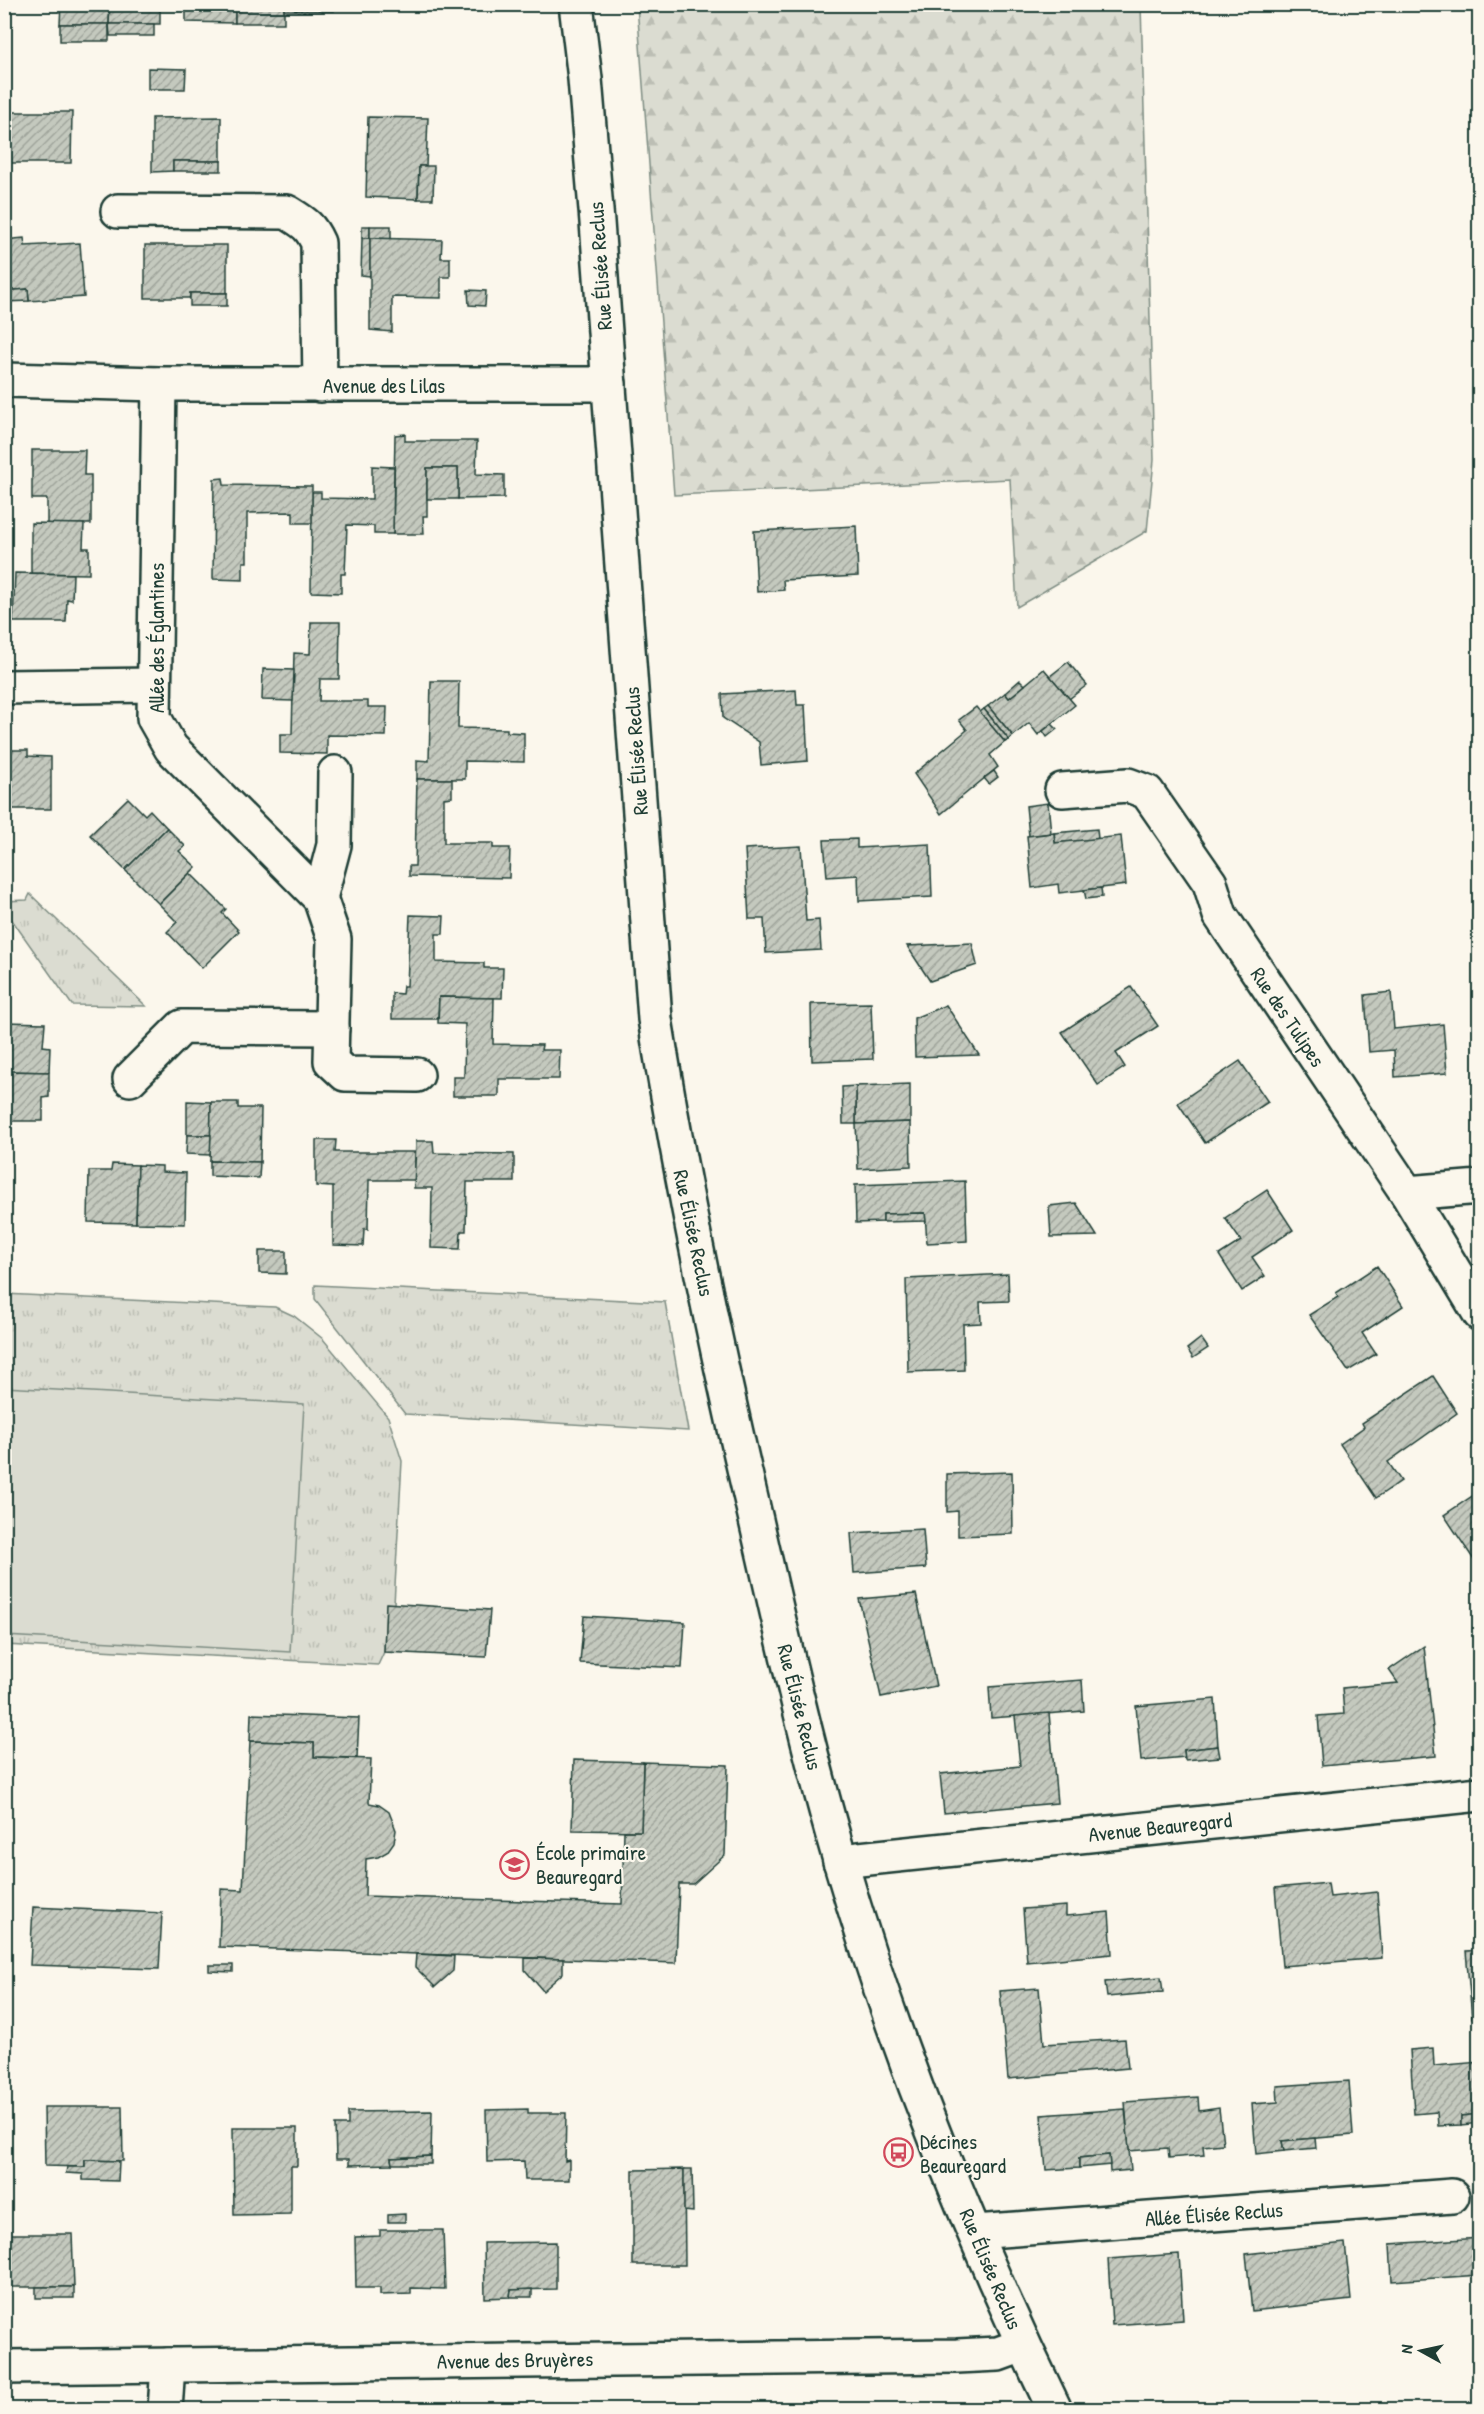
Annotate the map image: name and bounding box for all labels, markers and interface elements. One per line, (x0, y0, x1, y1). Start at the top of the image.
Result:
street label: Rue Élisée Reclus (581, 201, 619, 331)
street label: Avenue des Lilas (323, 371, 445, 400)
street label: Allée des Églantines (142, 563, 171, 713)
street label: Rue Élisée Reclus (617, 686, 655, 816)
street label: Rue des Tulipes (1244, 961, 1332, 1073)
street label: Rue Élisée Reclus (666, 1167, 722, 1299)
street label: Rue Élisée Reclus (770, 1641, 830, 1773)
street label: Avenue Beauregard (1087, 1805, 1233, 1849)
place label: École primaire Beauregard (536, 1838, 646, 1891)
school or university icon: École primaire Beauregard (499, 1848, 531, 1880)
place label: Décines Beauregard (920, 2127, 1006, 2180)
bus stop icon: Décines Beauregard (883, 2137, 915, 2169)
street label: Allée Élisée Reclus (1144, 2195, 1284, 2233)
street label: Rue Élisée Reclus (953, 2204, 1029, 2334)
north arrow (1391, 2321, 1451, 2381)
text: N (1395, 2343, 1418, 2355)
street label: Avenue des Bruyères (437, 2344, 593, 2376)

